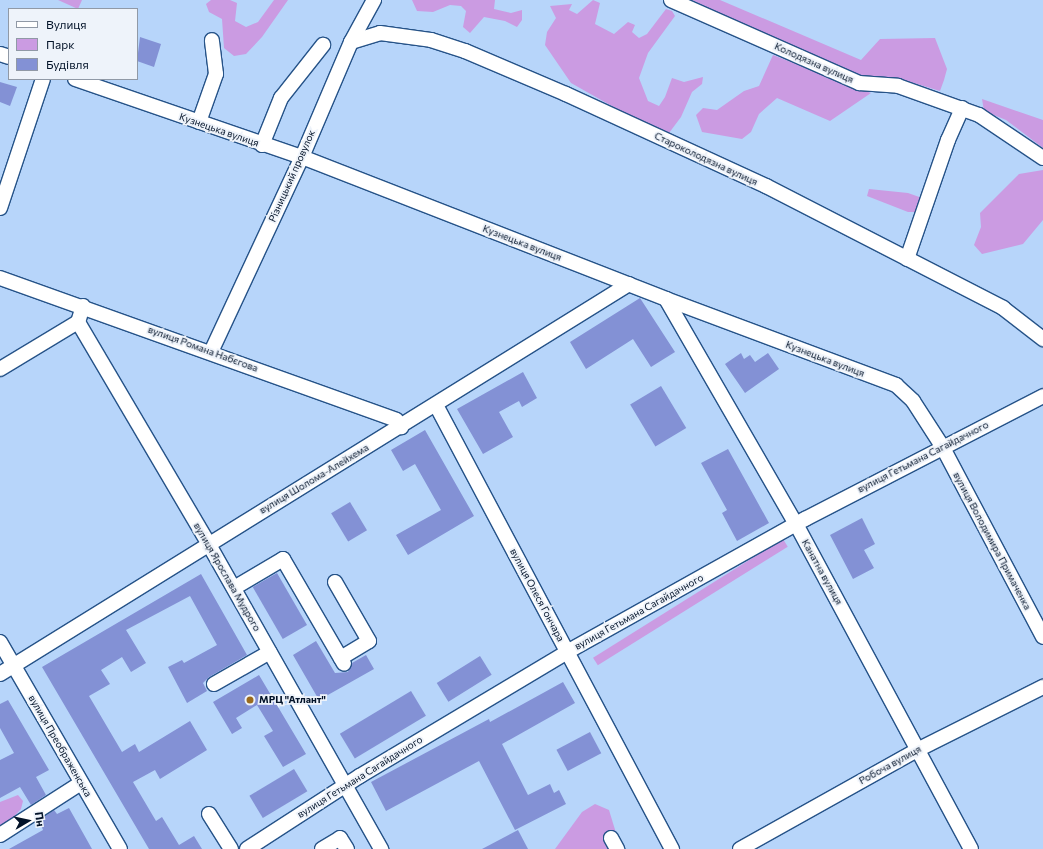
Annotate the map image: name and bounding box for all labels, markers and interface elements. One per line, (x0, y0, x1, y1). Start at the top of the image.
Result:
legend (8, 8, 138, 80)
text: Вулиця (46, 17, 87, 31)
text: Парк (46, 37, 75, 51)
street label: Колодязна вулиця (773, 40, 855, 86)
text: Будівля (46, 57, 89, 71)
street label: Кузнецька вулиця (178, 111, 260, 149)
street label: Різницький провулок (266, 128, 318, 224)
street label: Староколодязна вулиця (652, 130, 760, 188)
street label: Кузнецька вулиця (481, 222, 563, 264)
street label: вулиця Романа Набєгова (146, 323, 260, 375)
street label: Кузнецька вулиця (784, 338, 866, 380)
street label: вулиця Гетьмана Сагайдачного (856, 419, 990, 495)
street label: вулиця Шолома-Алейхема (257, 442, 371, 516)
street label: вулиця Володимира Примаченка (951, 470, 1033, 612)
street label: вулиця Ярослава Мудрого (191, 521, 263, 633)
street label: Канатна вулиця (799, 537, 845, 607)
street label: вулиця Олеся Гончара (507, 546, 567, 644)
street label: вулиця Гетьмана Сагайдачного (573, 572, 705, 652)
street label: вулиця Преображенська (26, 693, 94, 799)
marker: МРЦ "Атлант" (244, 694, 256, 706)
place label: МРЦ "Атлант" (259, 694, 326, 706)
street label: вулиця Гетьмана Сагайдачного (295, 733, 425, 821)
street label: Робоча вулиця (857, 743, 923, 787)
north arrow (8, 801, 48, 841)
text: Пн (33, 811, 48, 827)

